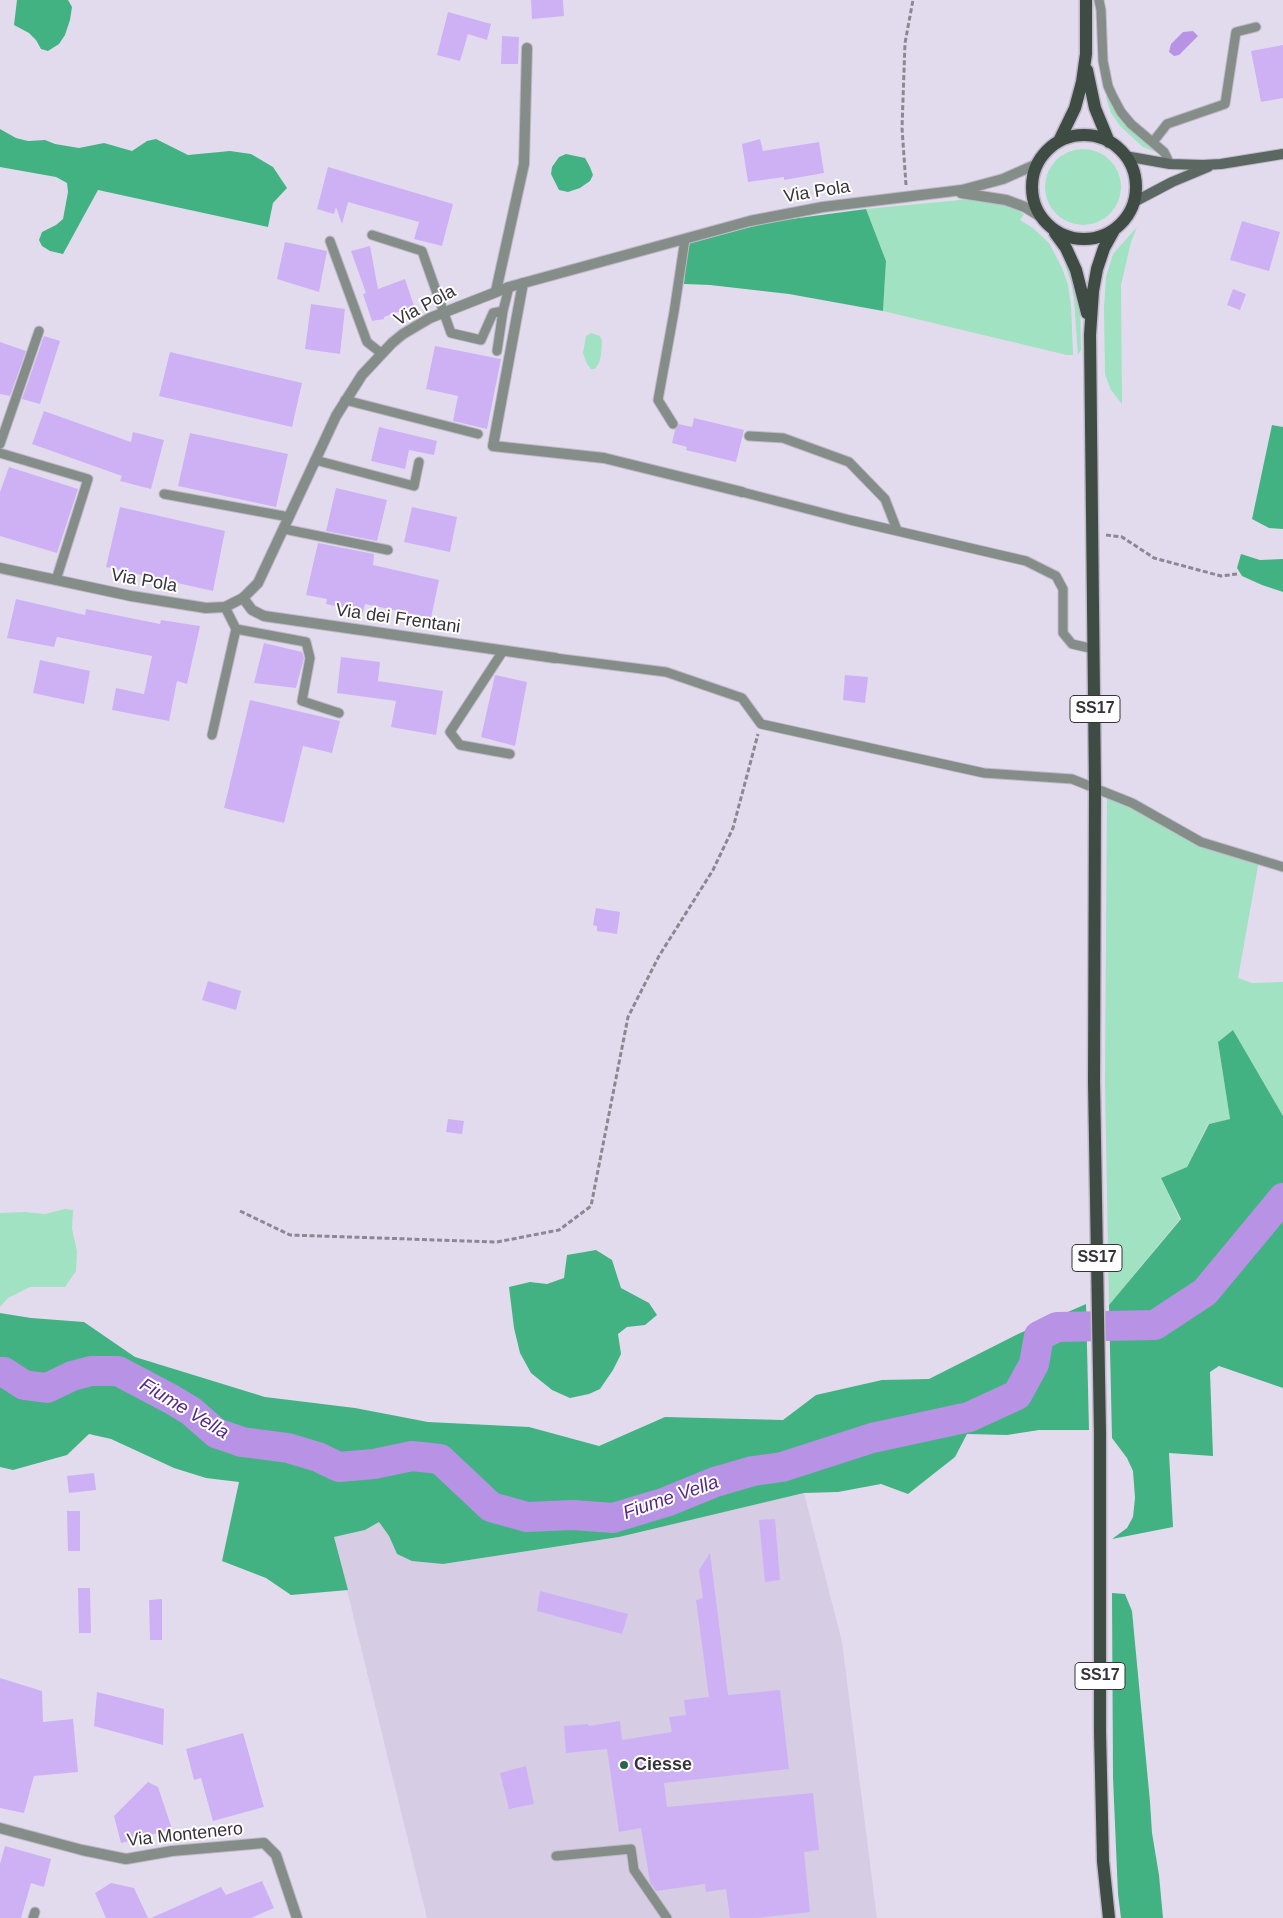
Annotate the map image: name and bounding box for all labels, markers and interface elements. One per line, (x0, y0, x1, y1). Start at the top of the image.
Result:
street label: Via Pola (782, 176, 852, 208)
street label: Via Pola (390, 281, 460, 331)
street label: Via Pola (109, 565, 179, 597)
street label: Via dei Frentani (334, 600, 462, 638)
road number: SS17 (1070, 696, 1120, 722)
road number: SS17 (1072, 1244, 1122, 1272)
water label: Fiume Vella (135, 1374, 233, 1444)
water label: Fiume Vella (620, 1471, 722, 1525)
road number: SS17 (1075, 1662, 1125, 1690)
place label: Ciesse (634, 1754, 692, 1776)
marker: Ciesse (618, 1759, 630, 1771)
street label: Via Montenero (126, 1818, 244, 1852)

